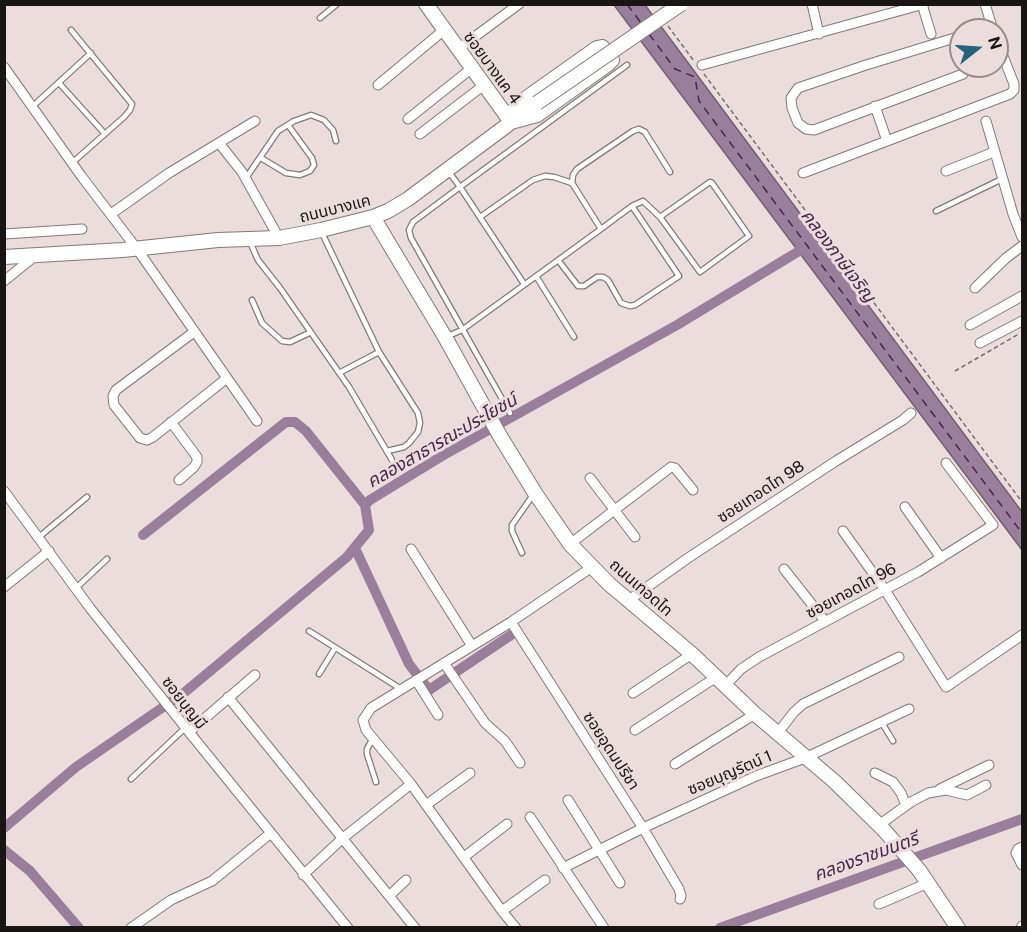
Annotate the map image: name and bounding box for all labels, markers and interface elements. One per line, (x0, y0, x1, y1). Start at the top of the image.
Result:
north arrow (949, 18, 1009, 78)
street label: ซอยบางแค 4 (459, 28, 525, 108)
text: N (984, 34, 1006, 52)
street label: ถนนบางแค (297, 191, 373, 227)
water label: คลองภาษีเจริญ (796, 205, 880, 307)
water label: คลองสาธารณะประโยชน์ (363, 389, 521, 493)
street label: ซอยเทอดไท 98 (714, 457, 808, 527)
street label: ถนนเทอดไท (606, 555, 676, 621)
street label: ซอยเทอดไท 96 (803, 559, 899, 623)
street label: ซอยบุญมี (157, 673, 211, 733)
street label: ซอยอุดมปรีชา (579, 708, 643, 794)
street label: ซอยบุญรัตน์ 1 (685, 747, 775, 799)
water label: คลองราชมนตรี (811, 828, 921, 886)

